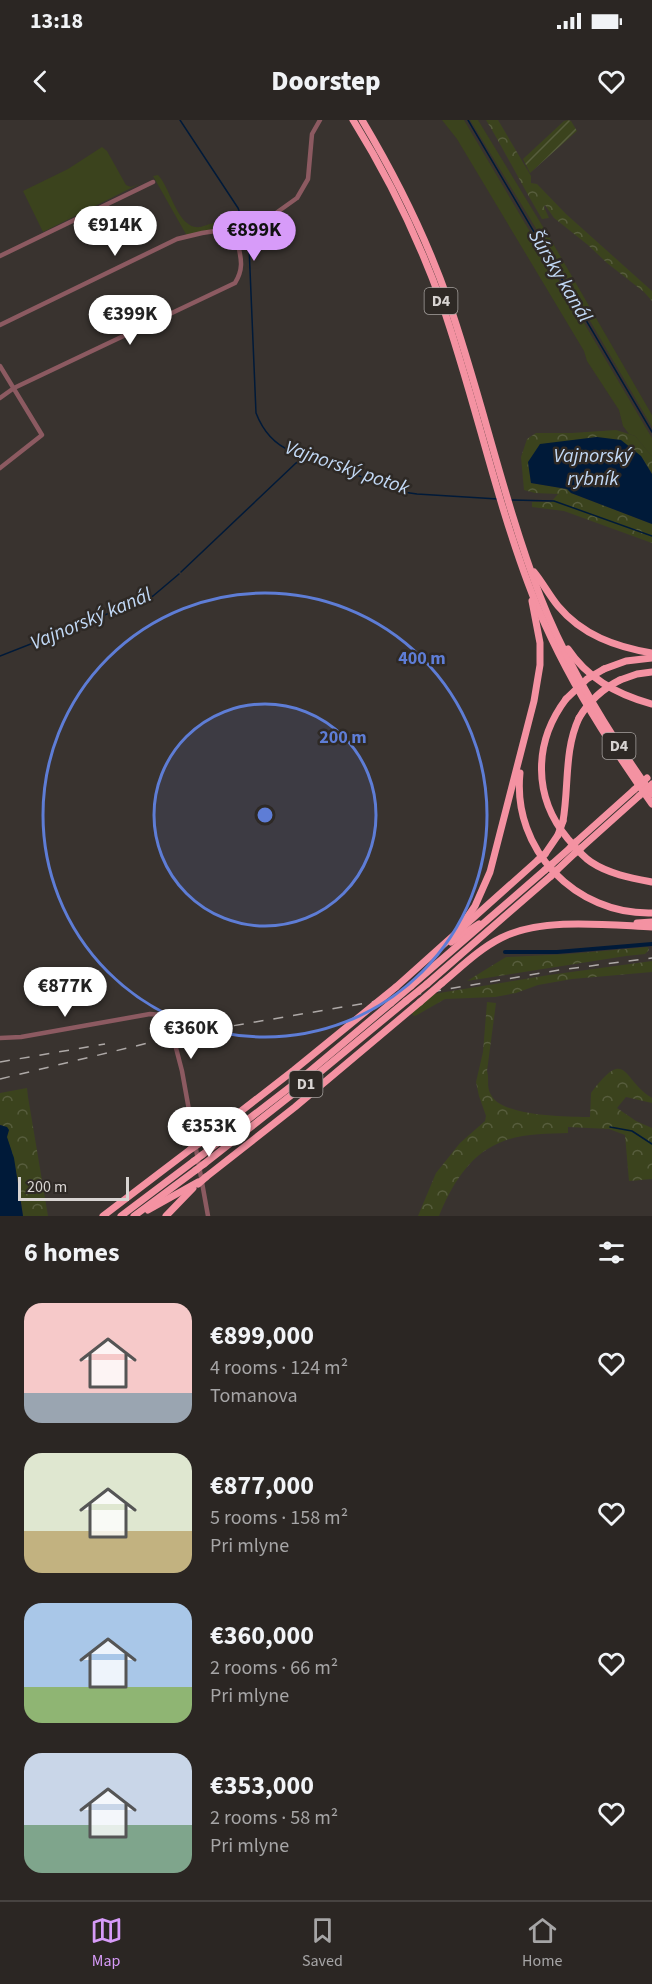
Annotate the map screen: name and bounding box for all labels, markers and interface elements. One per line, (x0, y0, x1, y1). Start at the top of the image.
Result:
text: 13:18 (30, 5, 83, 37)
text: Doorstep (271, 62, 381, 101)
icon: back (24, 65, 57, 98)
icon: heart (595, 65, 628, 98)
pin: €914K (73, 206, 157, 257)
text: €914K (88, 211, 142, 239)
pin: €899K (212, 211, 296, 262)
text: €899K (227, 216, 281, 244)
water label: Šúrsky kanál (521, 224, 599, 328)
road number: D4 (424, 288, 458, 314)
pin: €399K (88, 295, 172, 346)
text: €399K (103, 300, 157, 328)
water label: Vajnorský potok (281, 434, 413, 503)
water label: Vajnorský rybník (554, 442, 633, 493)
water label: Vajnorský kanál (26, 581, 156, 657)
text: 400 m (398, 646, 446, 671)
text: 200 m (319, 725, 367, 750)
road number: D4 (602, 733, 636, 759)
centre of rings (255, 805, 275, 825)
pin: €877K (23, 967, 107, 1018)
text: €877K (38, 972, 92, 1000)
pin: €360K (149, 1009, 233, 1060)
text: €360K (164, 1014, 218, 1042)
road number: D1 (290, 1071, 322, 1097)
pin: €353K (167, 1107, 251, 1158)
text: €353K (182, 1112, 236, 1140)
scale bar (18, 1174, 129, 1202)
text: 200 m (27, 1176, 67, 1198)
text: 6 homes (24, 1234, 119, 1271)
icon: filters (595, 1236, 628, 1269)
text: €899,000 (210, 1317, 314, 1354)
icon: home (72, 1327, 144, 1399)
icon: heart (595, 1347, 628, 1380)
text: 4 rooms · 124 m² (210, 1354, 348, 1382)
text: Tomanova (210, 1382, 298, 1410)
text: €877,000 (210, 1467, 314, 1504)
icon: home (72, 1477, 144, 1549)
icon: heart (595, 1497, 628, 1530)
text: 5 rooms · 158 m² (210, 1504, 348, 1532)
text: Pri mlyne (210, 1532, 289, 1560)
text: €360,000 (210, 1617, 314, 1654)
icon: home (72, 1627, 144, 1699)
icon: heart (595, 1647, 628, 1680)
text: 2 rooms · 66 m² (210, 1654, 338, 1682)
text: Pri mlyne (210, 1682, 289, 1710)
text: €353,000 (210, 1767, 314, 1804)
icon: home (72, 1777, 144, 1849)
icon: heart (595, 1797, 628, 1830)
text: 2 rooms · 58 m² (210, 1804, 338, 1832)
text: Pri mlyne (210, 1832, 289, 1860)
tab: Map (90, 1914, 123, 1972)
tab: Saved (302, 1914, 343, 1972)
tab: Home (522, 1914, 562, 1972)

